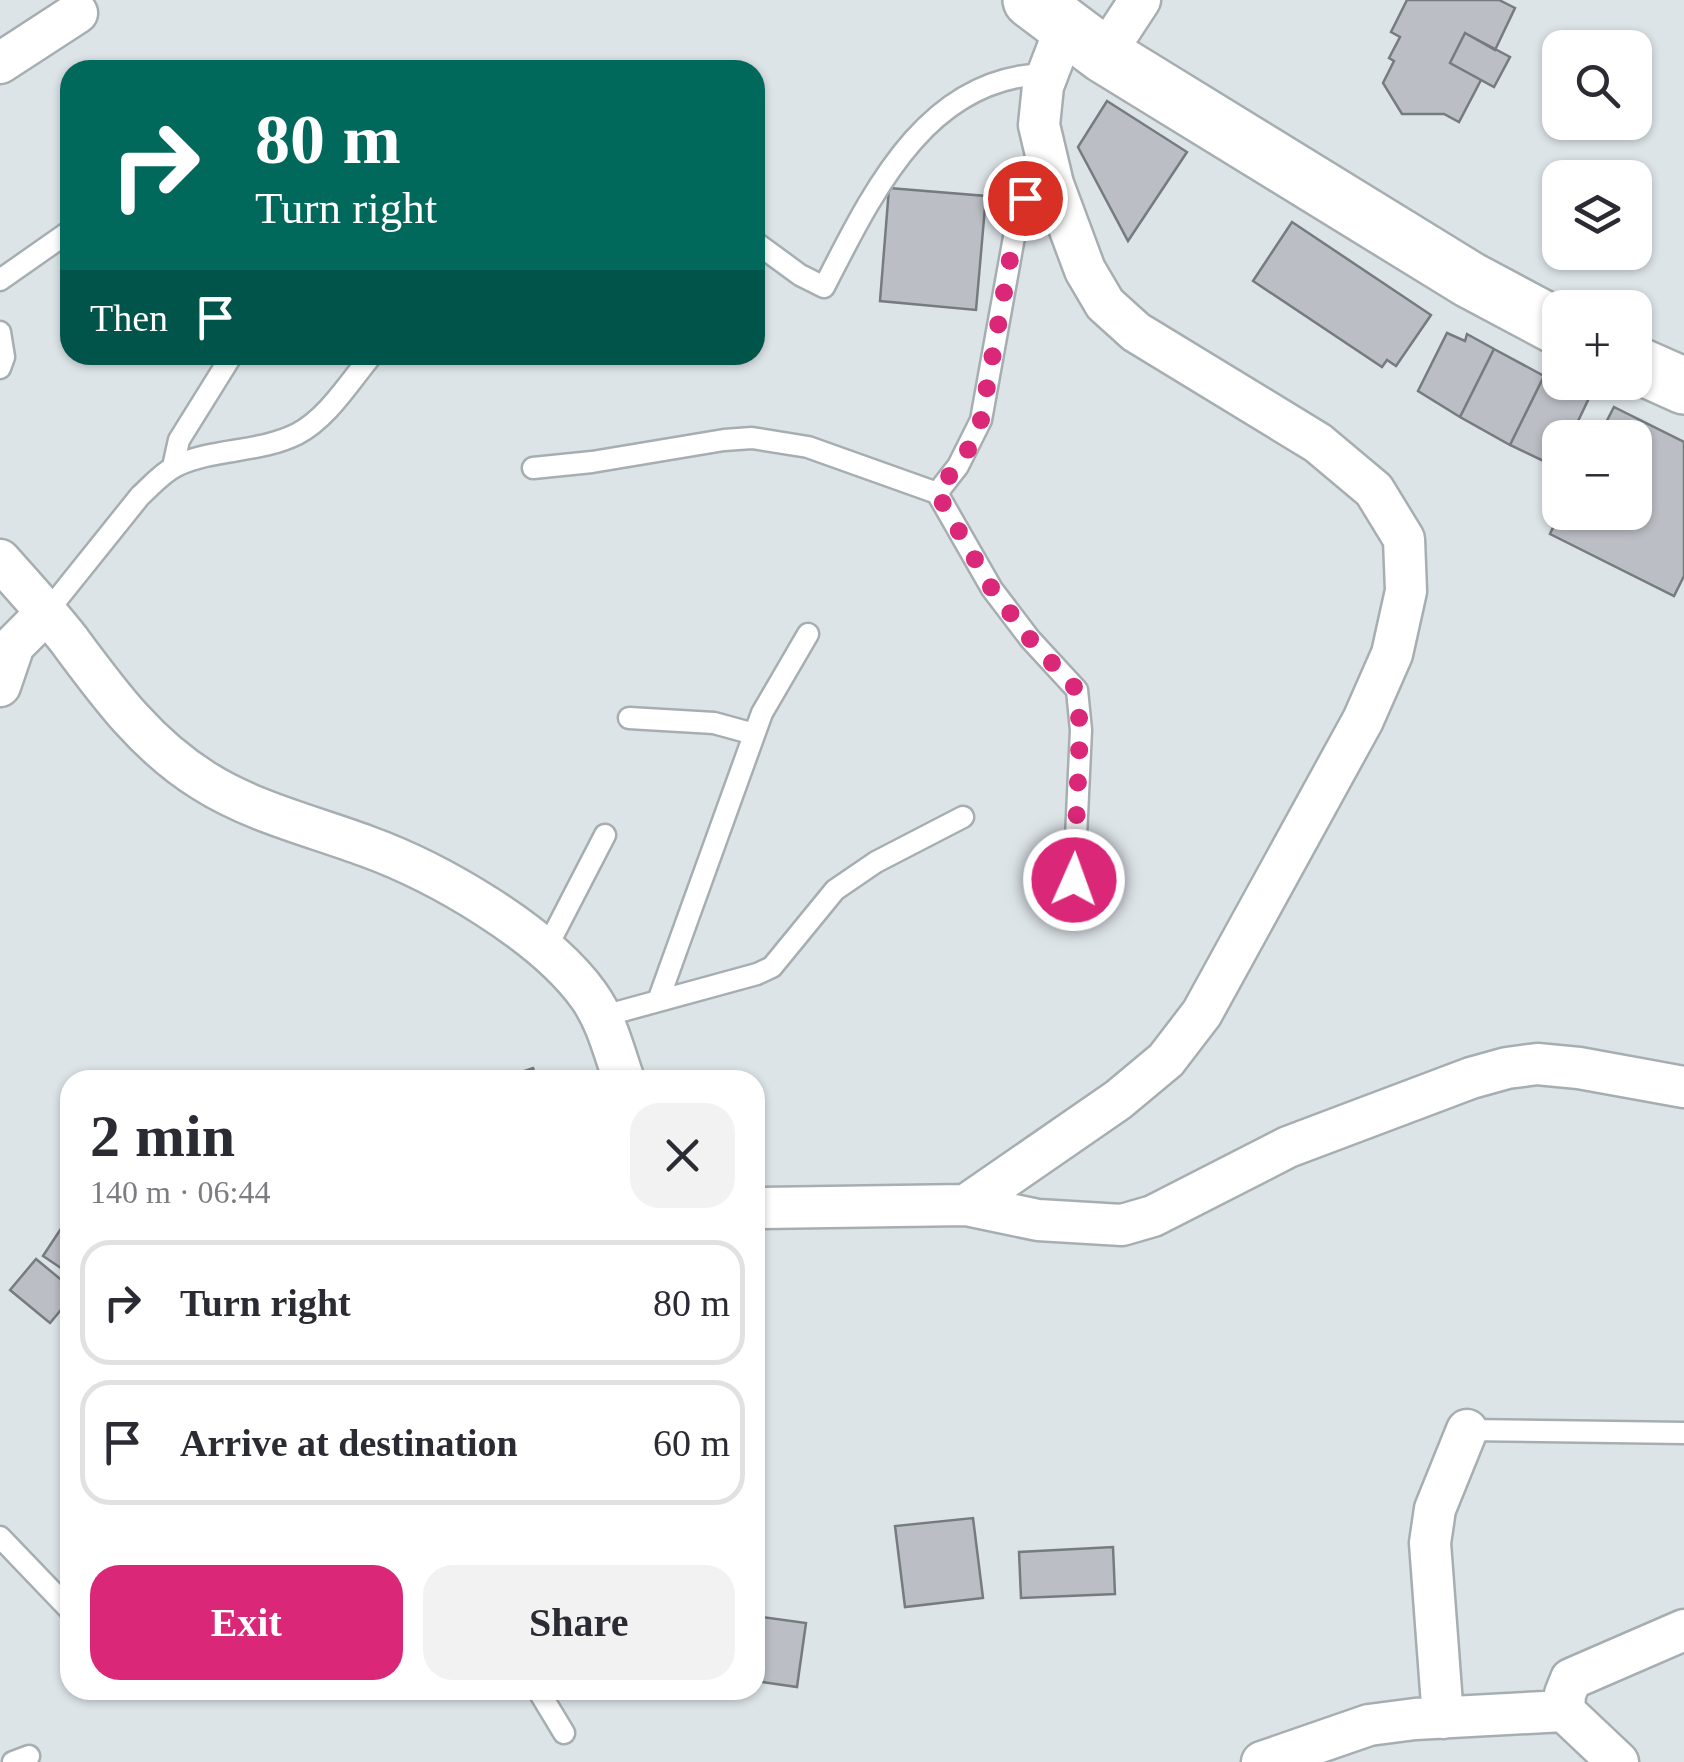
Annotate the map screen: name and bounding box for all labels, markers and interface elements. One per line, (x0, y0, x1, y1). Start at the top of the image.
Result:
map controls (1542, 30, 1652, 530)
button: search (1542, 30, 1652, 140)
icon: right (90, 100, 220, 230)
text: 80 m (255, 101, 401, 178)
pin (983, 156, 1068, 241)
button: layers (1542, 160, 1652, 270)
icon: arrive (998, 171, 1053, 226)
text: Turn right (255, 183, 437, 233)
icon: arrive (188, 290, 243, 345)
button: + (1542, 290, 1652, 400)
text: Then (90, 297, 168, 339)
button: − (1542, 420, 1652, 530)
position arrow (1022, 828, 1126, 932)
text: 2 min (90, 1103, 235, 1169)
button: close (630, 1103, 735, 1208)
text: 140 m · 06:44 (90, 1174, 270, 1210)
icon: right (95, 1275, 150, 1330)
text: Turn right (180, 1282, 351, 1324)
text: 80 m (653, 1282, 730, 1324)
icon: arrive (95, 1415, 150, 1470)
text: Arrive at destination (180, 1422, 518, 1464)
text: 60 m (653, 1422, 730, 1464)
button: Exit (90, 1565, 403, 1680)
button: Share (423, 1565, 735, 1680)

